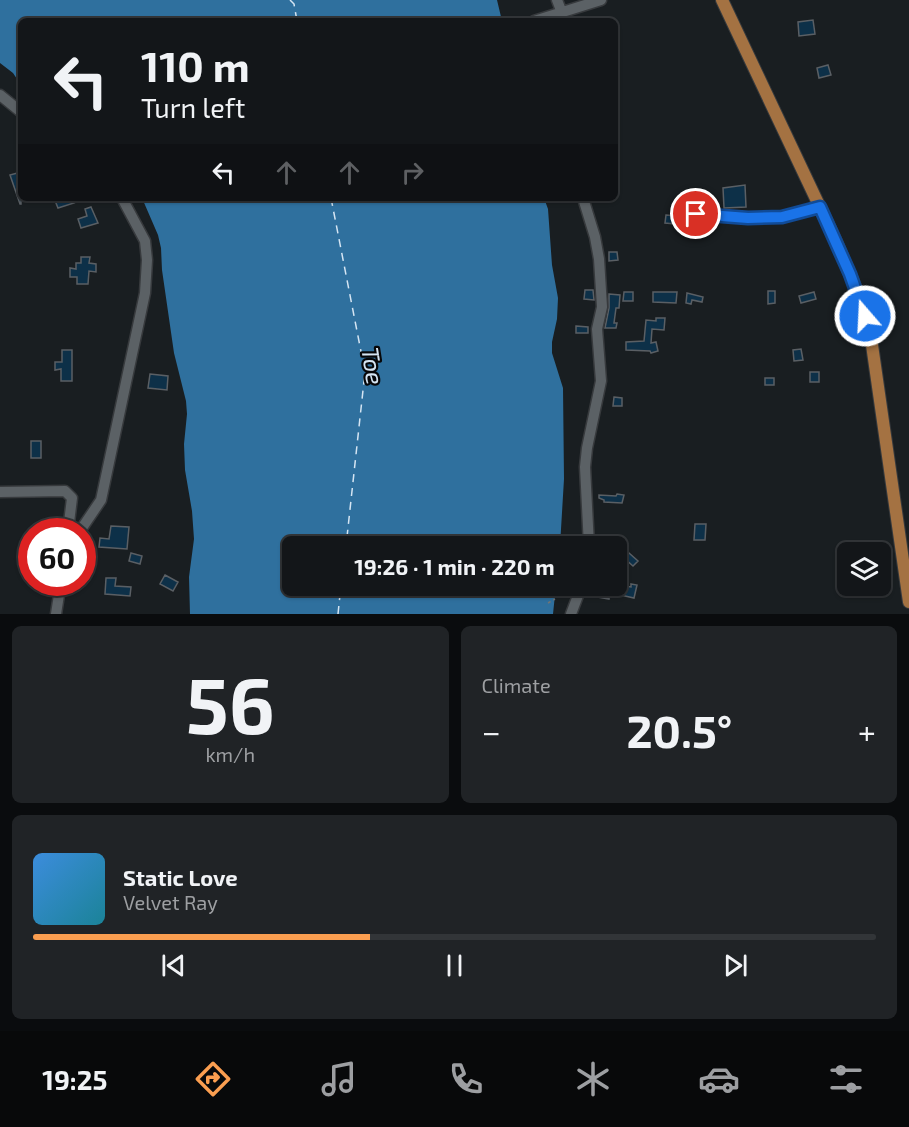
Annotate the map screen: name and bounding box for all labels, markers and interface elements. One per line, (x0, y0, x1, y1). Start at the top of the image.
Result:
text: 110 m (141, 40, 250, 90)
icon: left (42, 42, 120, 120)
text: Turn left (141, 91, 245, 123)
icon: left (207, 156, 240, 189)
icon: ahead (270, 156, 303, 189)
icon: ahead (333, 156, 366, 189)
icon: right (396, 156, 429, 189)
pin (670, 188, 721, 239)
icon: arrive (679, 197, 712, 230)
position arrow (833, 284, 897, 348)
water label: Toe (356, 345, 391, 387)
speed limit sign: 60 (18, 518, 96, 596)
map controls (837, 542, 891, 596)
button: layers (837, 542, 891, 596)
text: 19:26 · 1 min · 220 m (354, 553, 555, 579)
text: 56 (186, 656, 275, 750)
text: Climate (482, 673, 551, 697)
text: 20.5° (626, 703, 732, 757)
text: − (482, 711, 501, 751)
text: + (858, 711, 876, 751)
text: km/h (205, 742, 255, 766)
text: Static Love (123, 864, 238, 890)
text: Velvet Ray (123, 890, 218, 914)
icon: previous (157, 949, 190, 982)
icon: pause (438, 949, 471, 982)
icon: next (719, 949, 752, 982)
icon: directions (192, 1058, 234, 1100)
icon: music (318, 1058, 360, 1100)
icon: phone (445, 1058, 487, 1100)
icon: climate (572, 1058, 614, 1100)
icon: car (698, 1058, 740, 1100)
icon: filters (825, 1058, 867, 1100)
text: 19:25 (42, 1063, 107, 1095)

